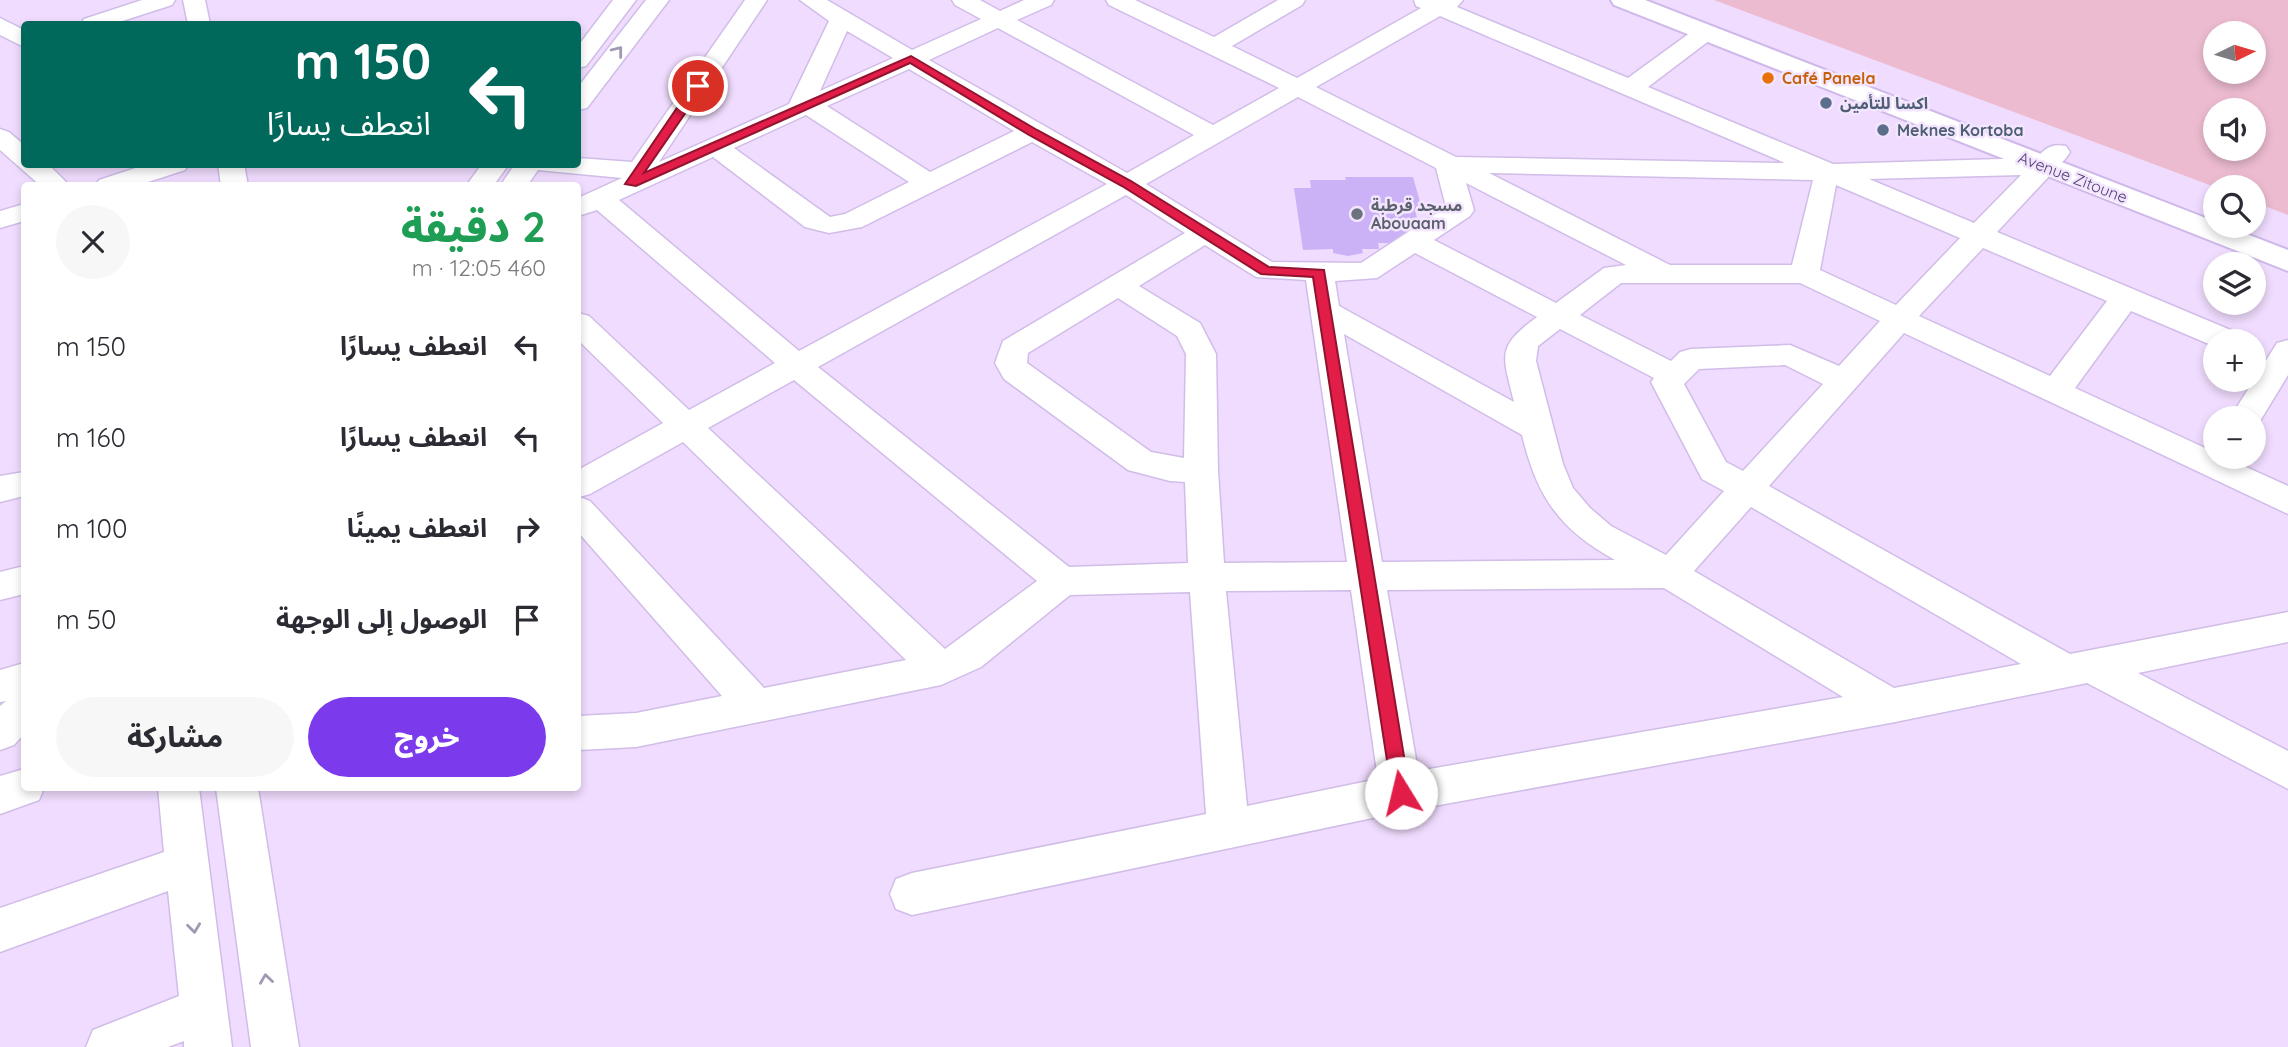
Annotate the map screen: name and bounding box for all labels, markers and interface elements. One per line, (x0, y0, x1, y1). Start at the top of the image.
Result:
north arrow (2203, 21, 2266, 84)
map controls (2203, 21, 2266, 469)
text: 150 m (295, 30, 431, 91)
one-way arrow (609, 47, 622, 59)
icon: left (455, 49, 546, 140)
pin (668, 56, 728, 116)
icon: arrive (679, 67, 717, 105)
place label: Café Panela (1782, 68, 1875, 88)
marker: Café Panela (1760, 70, 1776, 86)
place label: اكسا للتأمين (1840, 93, 1928, 113)
marker: اكسا للتأمين (1818, 95, 1834, 111)
button: sound (2203, 98, 2266, 161)
text: انعطف يسارًا (267, 103, 431, 143)
place label: Meknes Kortoba (1897, 120, 2023, 140)
marker: Meknes Kortoba (1875, 122, 1891, 138)
street label: Avenue Zitoune (2016, 147, 2130, 207)
button: search (2203, 175, 2266, 238)
place label: مسجد قرطبة Abouaam (1371, 195, 1462, 233)
text: 2 دقيقة (401, 200, 546, 253)
button: close (56, 205, 130, 279)
marker: مسجد قرطبة Abouaam (1349, 206, 1365, 222)
button: layers (2203, 252, 2266, 315)
text: 460 m · 12:05 (412, 253, 546, 282)
icon: left (508, 328, 546, 366)
text: انعطف يسارًا (340, 329, 487, 362)
button: + (2203, 329, 2266, 392)
text: 150 m (56, 330, 126, 363)
button: − (2203, 406, 2266, 469)
icon: left (508, 419, 546, 457)
text: انعطف يسارًا (340, 420, 487, 453)
text: 160 m (56, 421, 126, 454)
icon: right (508, 510, 546, 548)
text: انعطف يمينًا (347, 511, 487, 544)
text: 100 m (56, 512, 127, 545)
icon: arrive (508, 601, 546, 639)
text: الوصول إلى الوجهة (276, 602, 487, 635)
text: 50 m (56, 603, 116, 636)
button: مشاركة (56, 697, 294, 777)
button: خروج (308, 697, 546, 777)
position arrow (1364, 756, 1438, 830)
one-way arrow (187, 923, 202, 934)
one-way arrow (258, 974, 273, 985)

